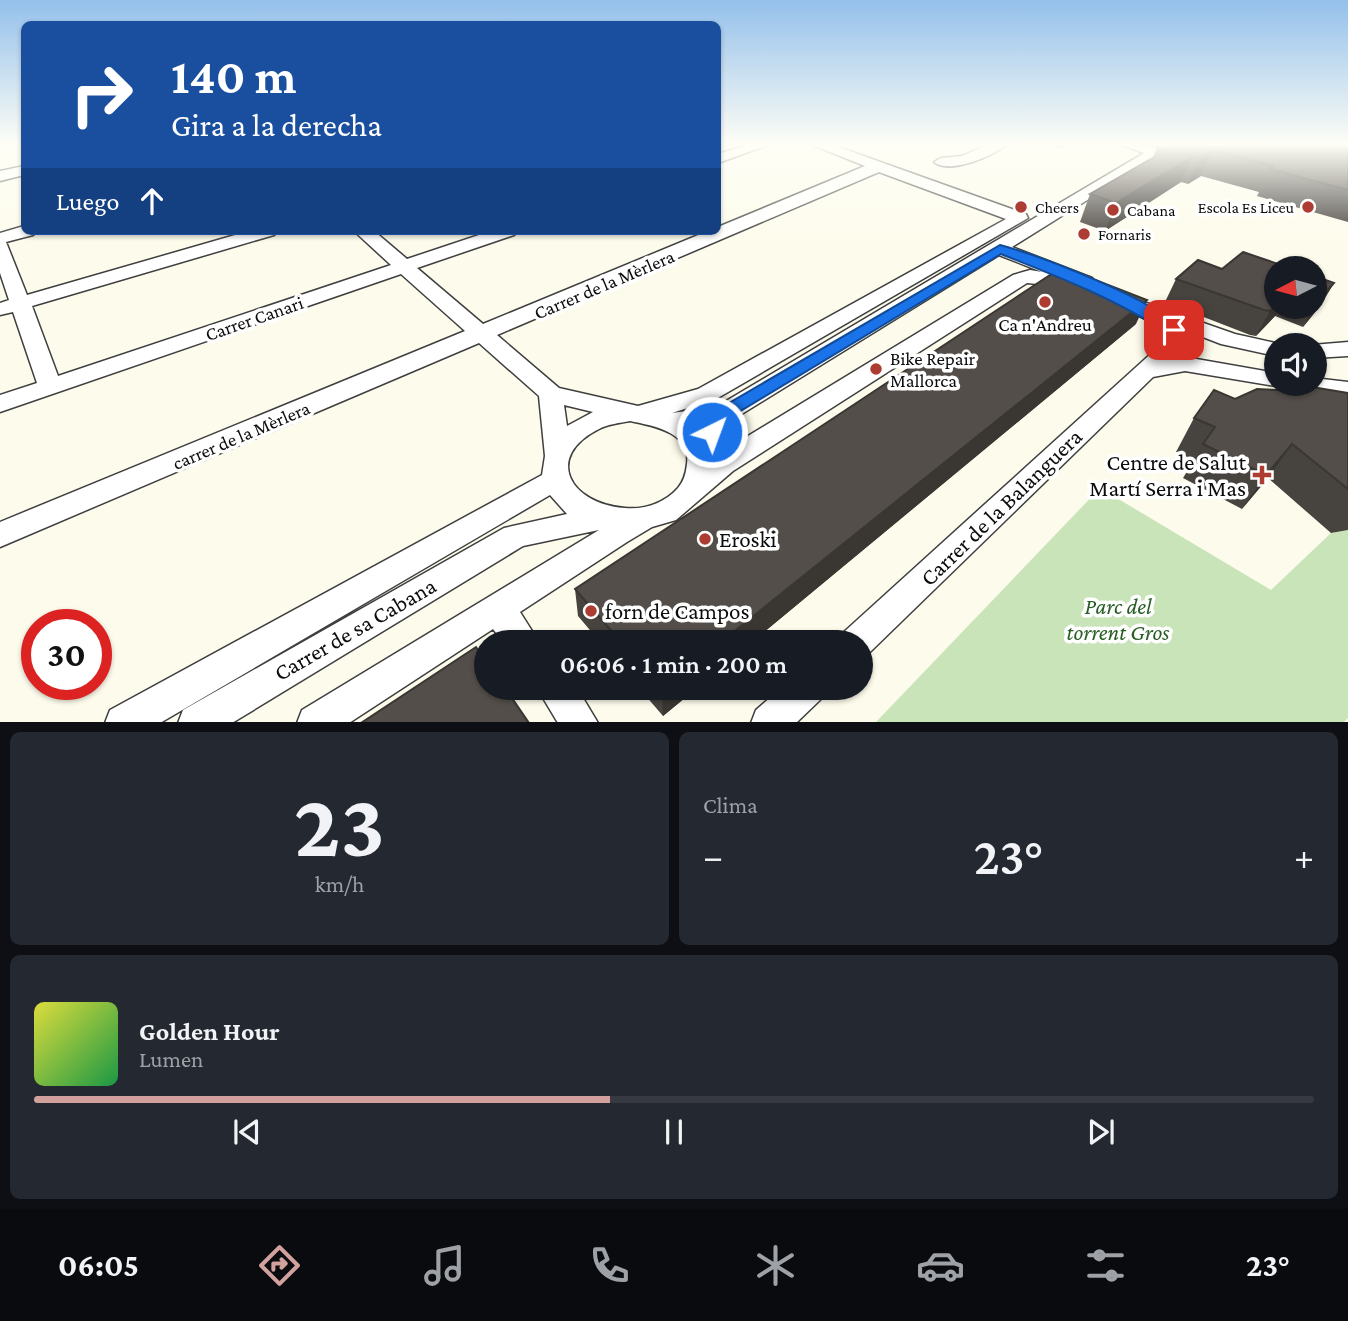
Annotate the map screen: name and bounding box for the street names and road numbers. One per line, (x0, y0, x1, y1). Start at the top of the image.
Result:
street label: Carrer de la Mèrlera (531, 245, 678, 323)
street label: Carrer Canari (202, 292, 306, 345)
street label: carrer de la Mèrlera (169, 397, 313, 474)
street label: Carrer de la Balanguera (915, 423, 1087, 591)
street label: Carrer de sa Cabana (269, 572, 441, 686)

